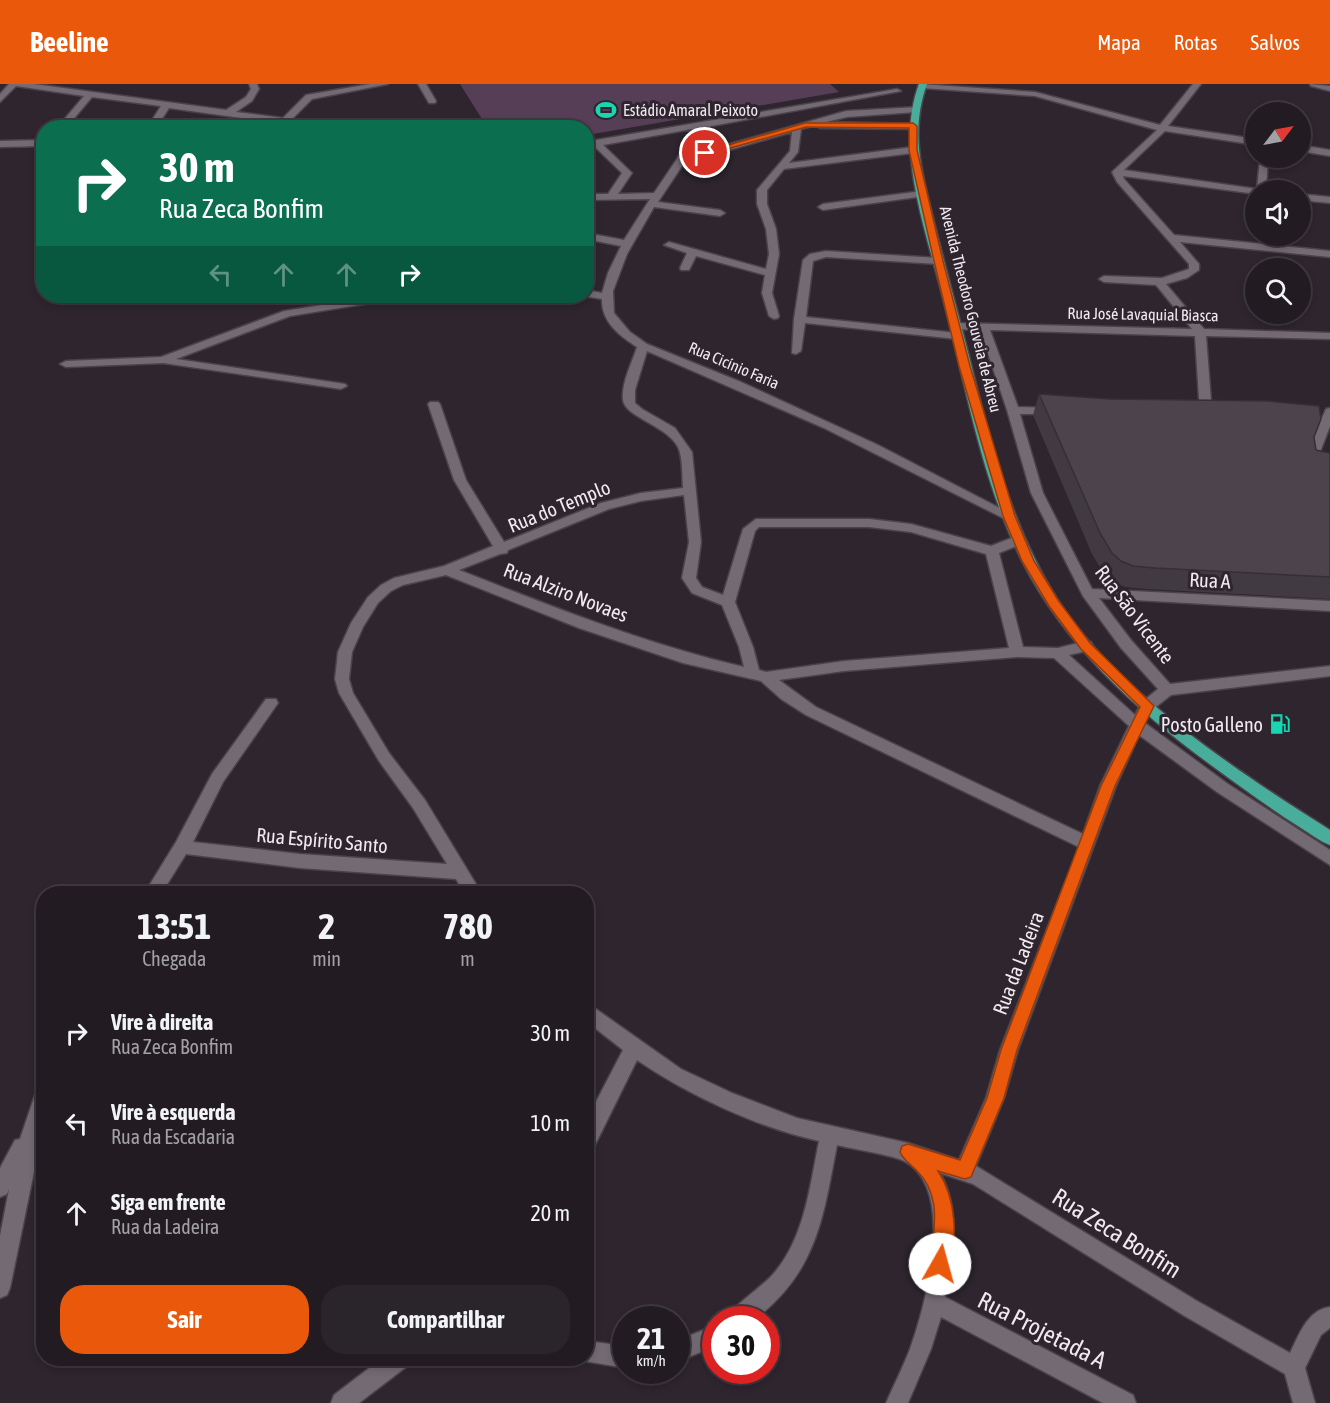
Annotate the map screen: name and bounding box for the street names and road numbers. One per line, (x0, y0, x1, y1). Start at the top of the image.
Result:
street label: Avenida Theodoro Gouveia de Abreu (937, 204, 1005, 414)
street label: Rua José Lavaquial Biasca (1067, 304, 1219, 325)
street label: Rua Cicínio Faria (686, 338, 782, 392)
street label: Rua do Templo (504, 475, 614, 537)
street label: Rua Alziro Novaes (501, 558, 631, 626)
street label: Rua São Vicente (1091, 560, 1179, 668)
street label: Rua A (1189, 567, 1232, 593)
street label: Rua Espírito Santo (255, 823, 389, 857)
street label: Rua da Ladeira (988, 908, 1048, 1018)
street label: Rua Zeca Bonfim (1048, 1183, 1186, 1283)
street label: Rua Projetada A (973, 1286, 1111, 1374)

